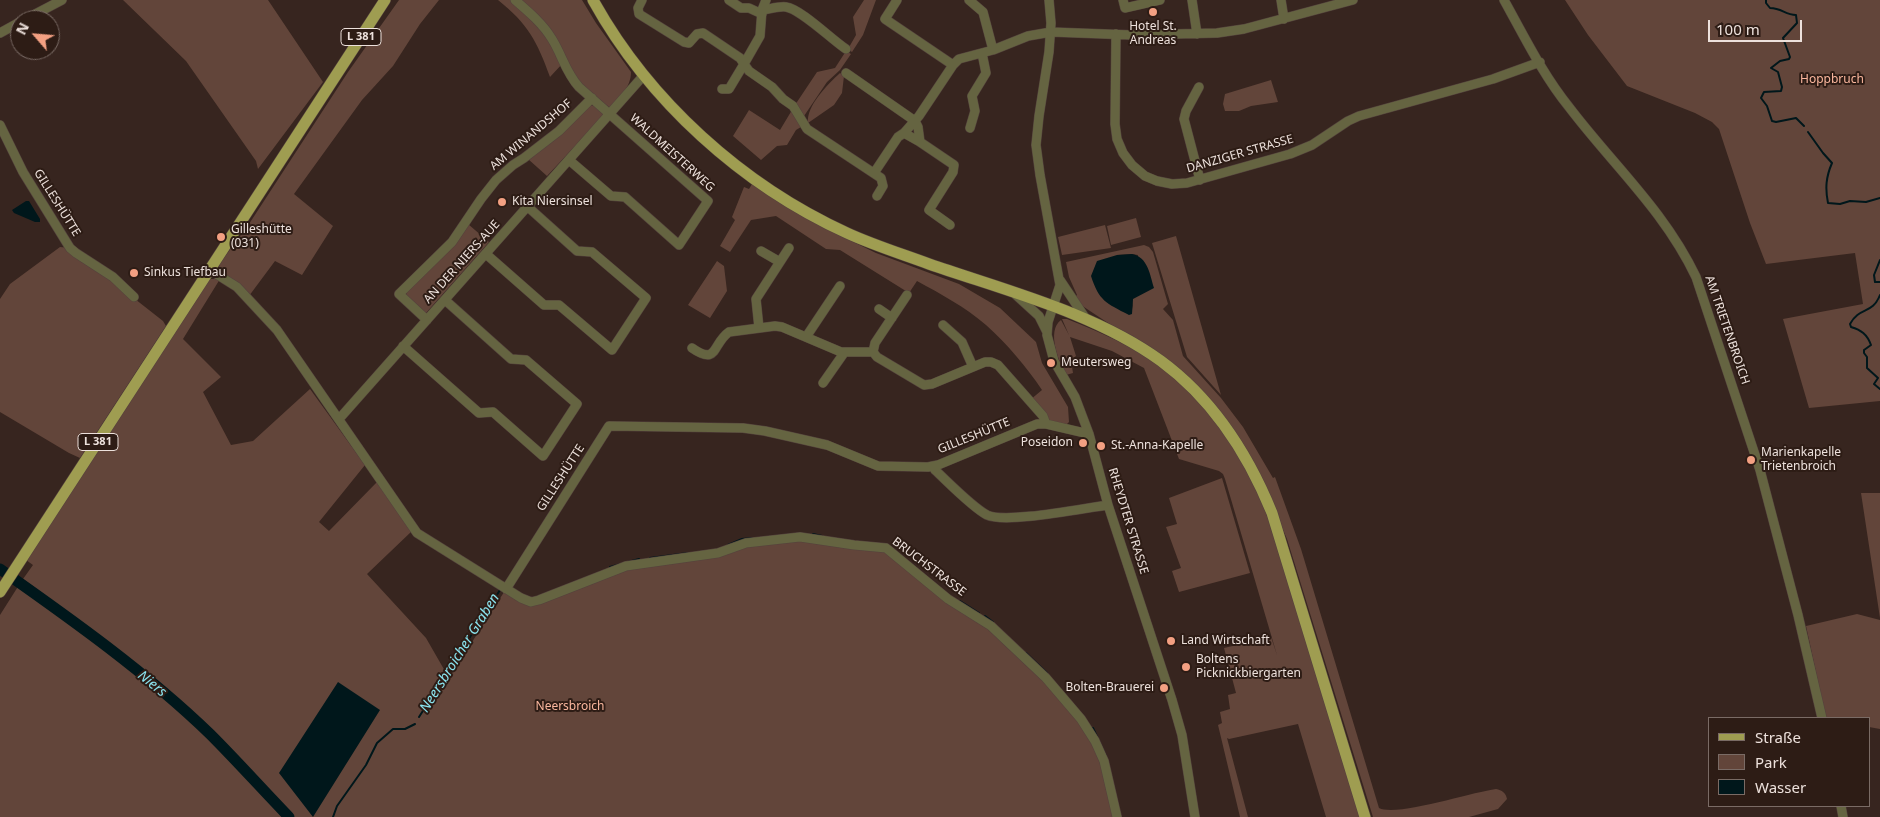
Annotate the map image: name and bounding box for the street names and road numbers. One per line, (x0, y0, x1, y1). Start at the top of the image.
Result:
road number: L 381 (341, 28, 381, 46)
street label: AM WINANDSHOF (487, 96, 575, 174)
street label: WALDMEISTERWEG (627, 111, 717, 195)
street label: DANZIGER STRASSE (1185, 132, 1295, 176)
street label: GILLESHÜTTE (31, 167, 83, 239)
street label: AN DER NIERS-AUE (421, 217, 503, 307)
street label: AM TRIETENBROICH (1702, 274, 1752, 386)
street label: GILLESHÜTTE (936, 415, 1012, 457)
road number: L 381 (78, 434, 118, 451)
street label: GILLESHÜTTE (534, 442, 588, 514)
street label: RHEYDTER STRASSE (1105, 466, 1151, 576)
street label: BRUCHSTRASSE (889, 535, 969, 599)

